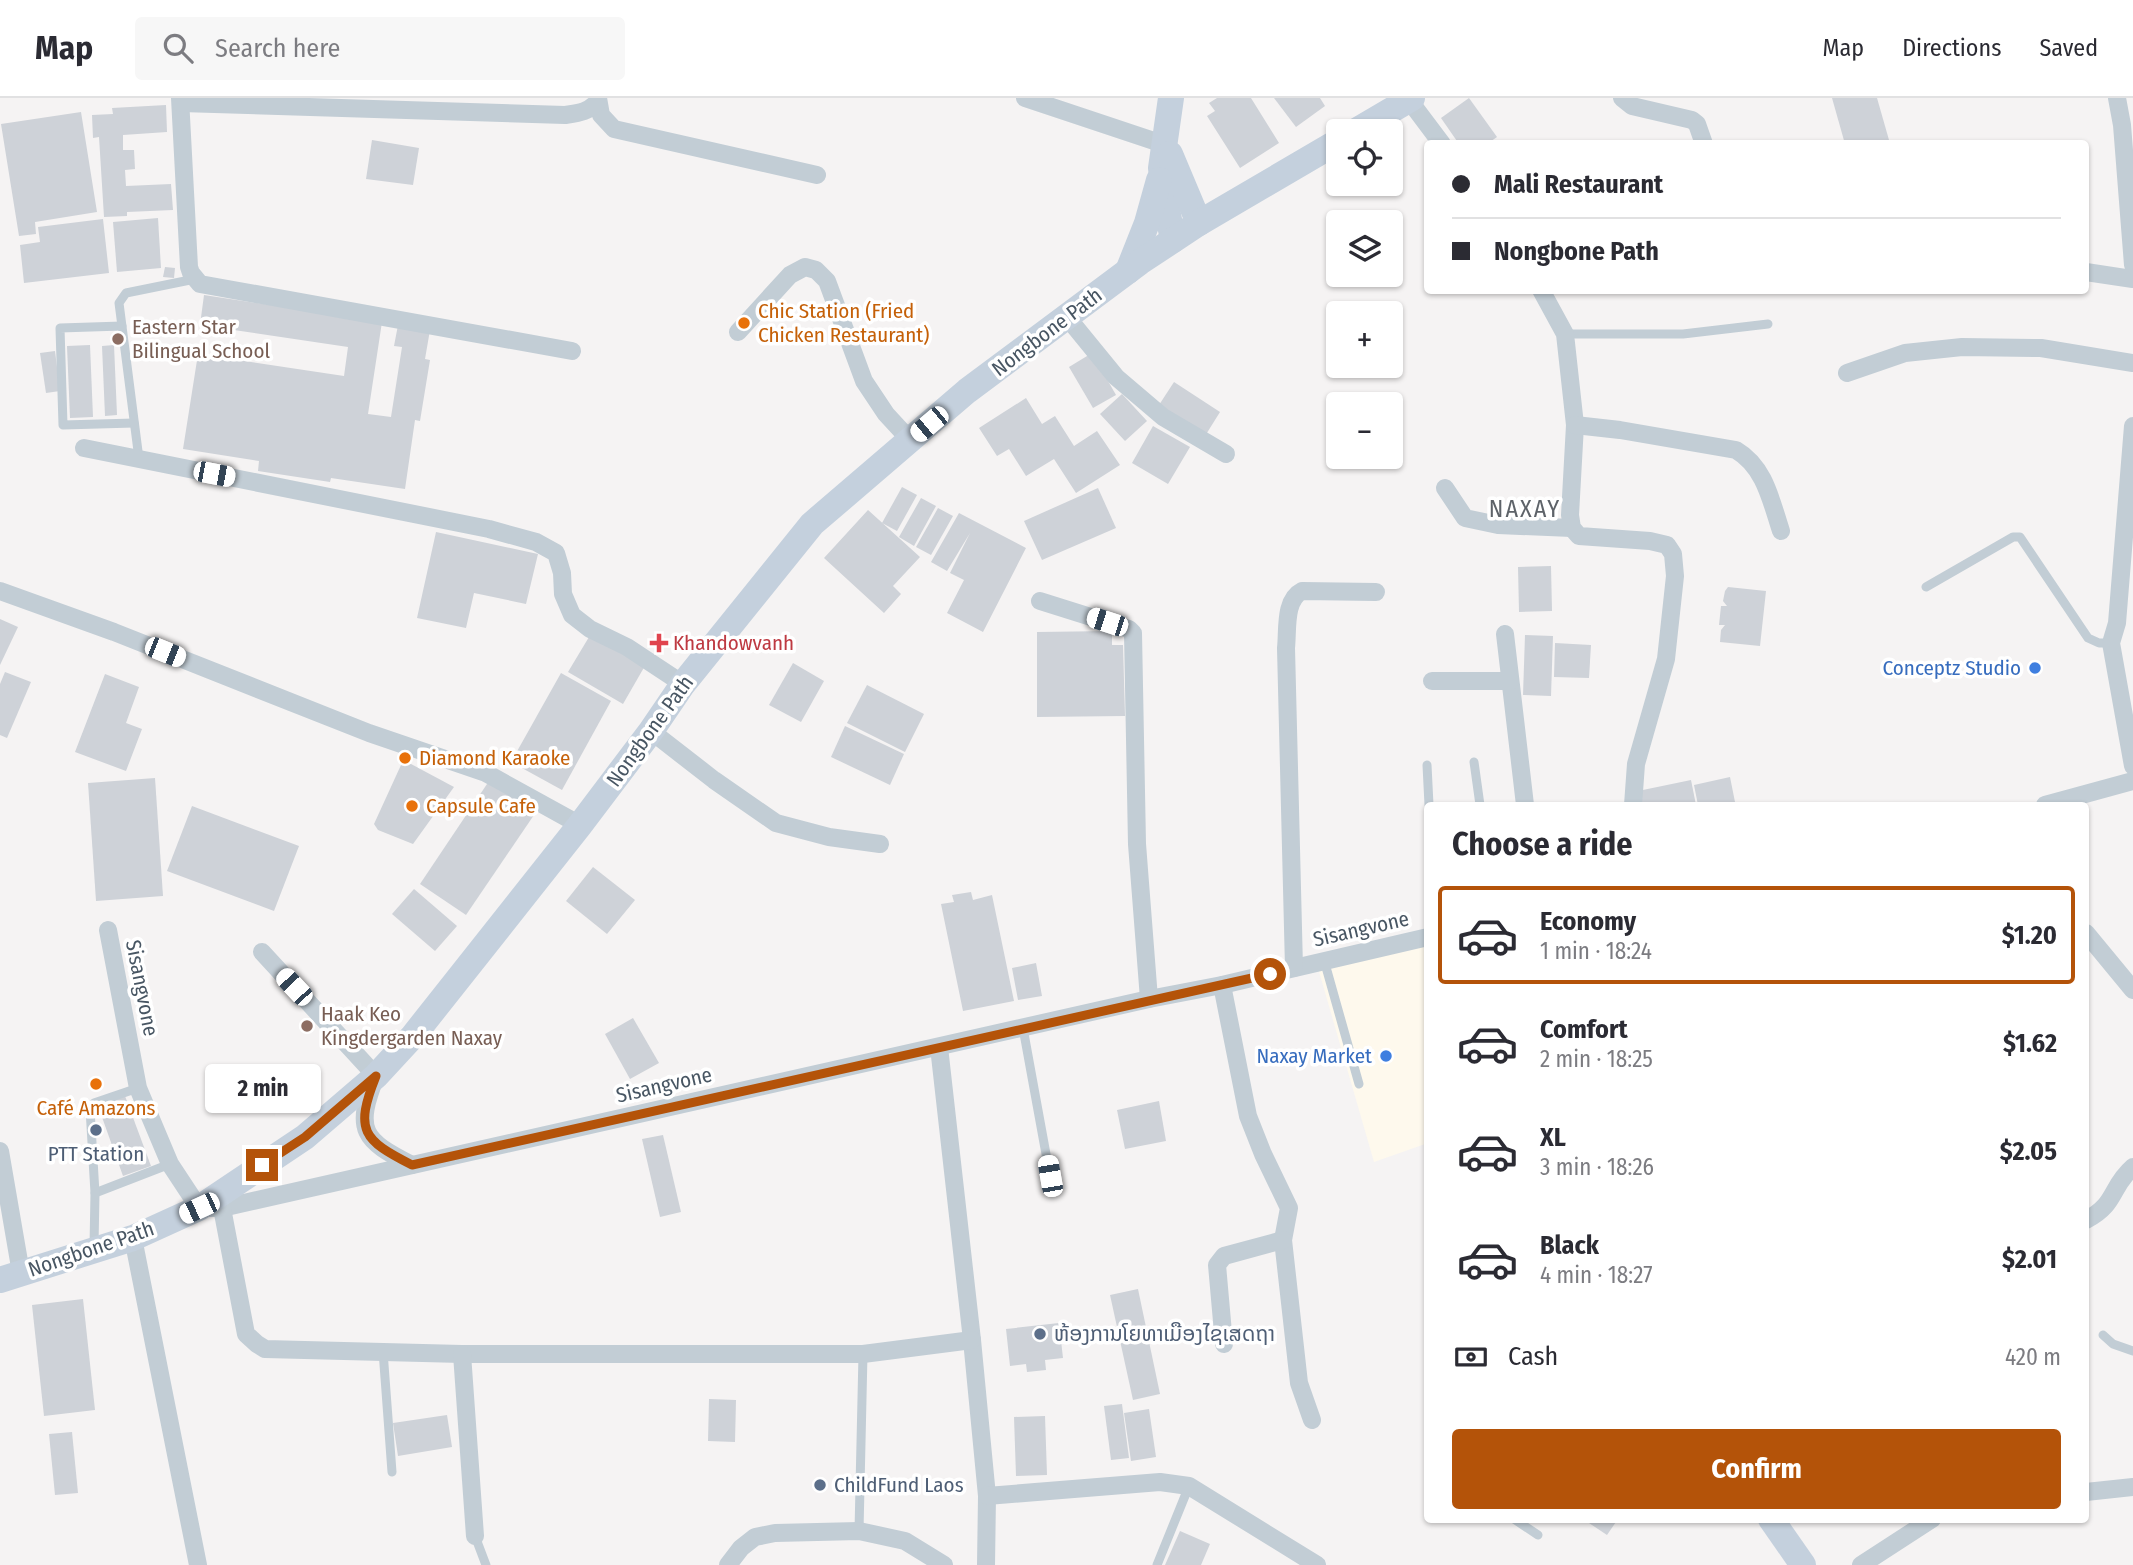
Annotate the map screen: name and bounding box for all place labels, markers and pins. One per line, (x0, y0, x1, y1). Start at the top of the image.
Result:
place label: Chic Station (Fried Chicken Restaurant) (758, 298, 929, 348)
place label: Eastern Star Bilingual School (132, 314, 270, 364)
marker: Chic Station (Fried Chicken Restaurant) (736, 315, 752, 331)
marker: Eastern Star Bilingual School (110, 331, 126, 347)
place label: Khandowvanh (673, 630, 794, 656)
marker: Khandowvanh (651, 635, 667, 651)
place label: Conceptz Studio (1883, 655, 2021, 681)
marker: Conceptz Studio (2027, 660, 2043, 676)
place label: Diamond Karaoke (419, 745, 570, 771)
marker: Diamond Karaoke (397, 750, 413, 766)
place label: Capsule Cafe (426, 793, 536, 819)
marker: Capsule Cafe (404, 798, 420, 814)
place label: Haak Keo Kingdergarden Naxay (321, 1001, 503, 1051)
marker: Haak Keo Kingdergarden Naxay (299, 1018, 315, 1034)
place label: Naxay Market (1256, 1043, 1372, 1069)
marker: Naxay Market (1378, 1048, 1394, 1064)
marker: Café Amazons (88, 1076, 104, 1092)
place label: Café Amazons (37, 1095, 156, 1121)
marker: PTT Station (88, 1122, 104, 1138)
place label: PTT Station (48, 1141, 144, 1167)
place label: ຫ້ອງການໂຍທາເມືອງໄຊເສດຖາ (1054, 1321, 1275, 1347)
marker: ຫ້ອງການໂຍທາເມືອງໄຊເສດຖາ (1032, 1326, 1048, 1342)
place label: ChildFund Laos (834, 1472, 964, 1498)
marker: ChildFund Laos (812, 1477, 828, 1493)

